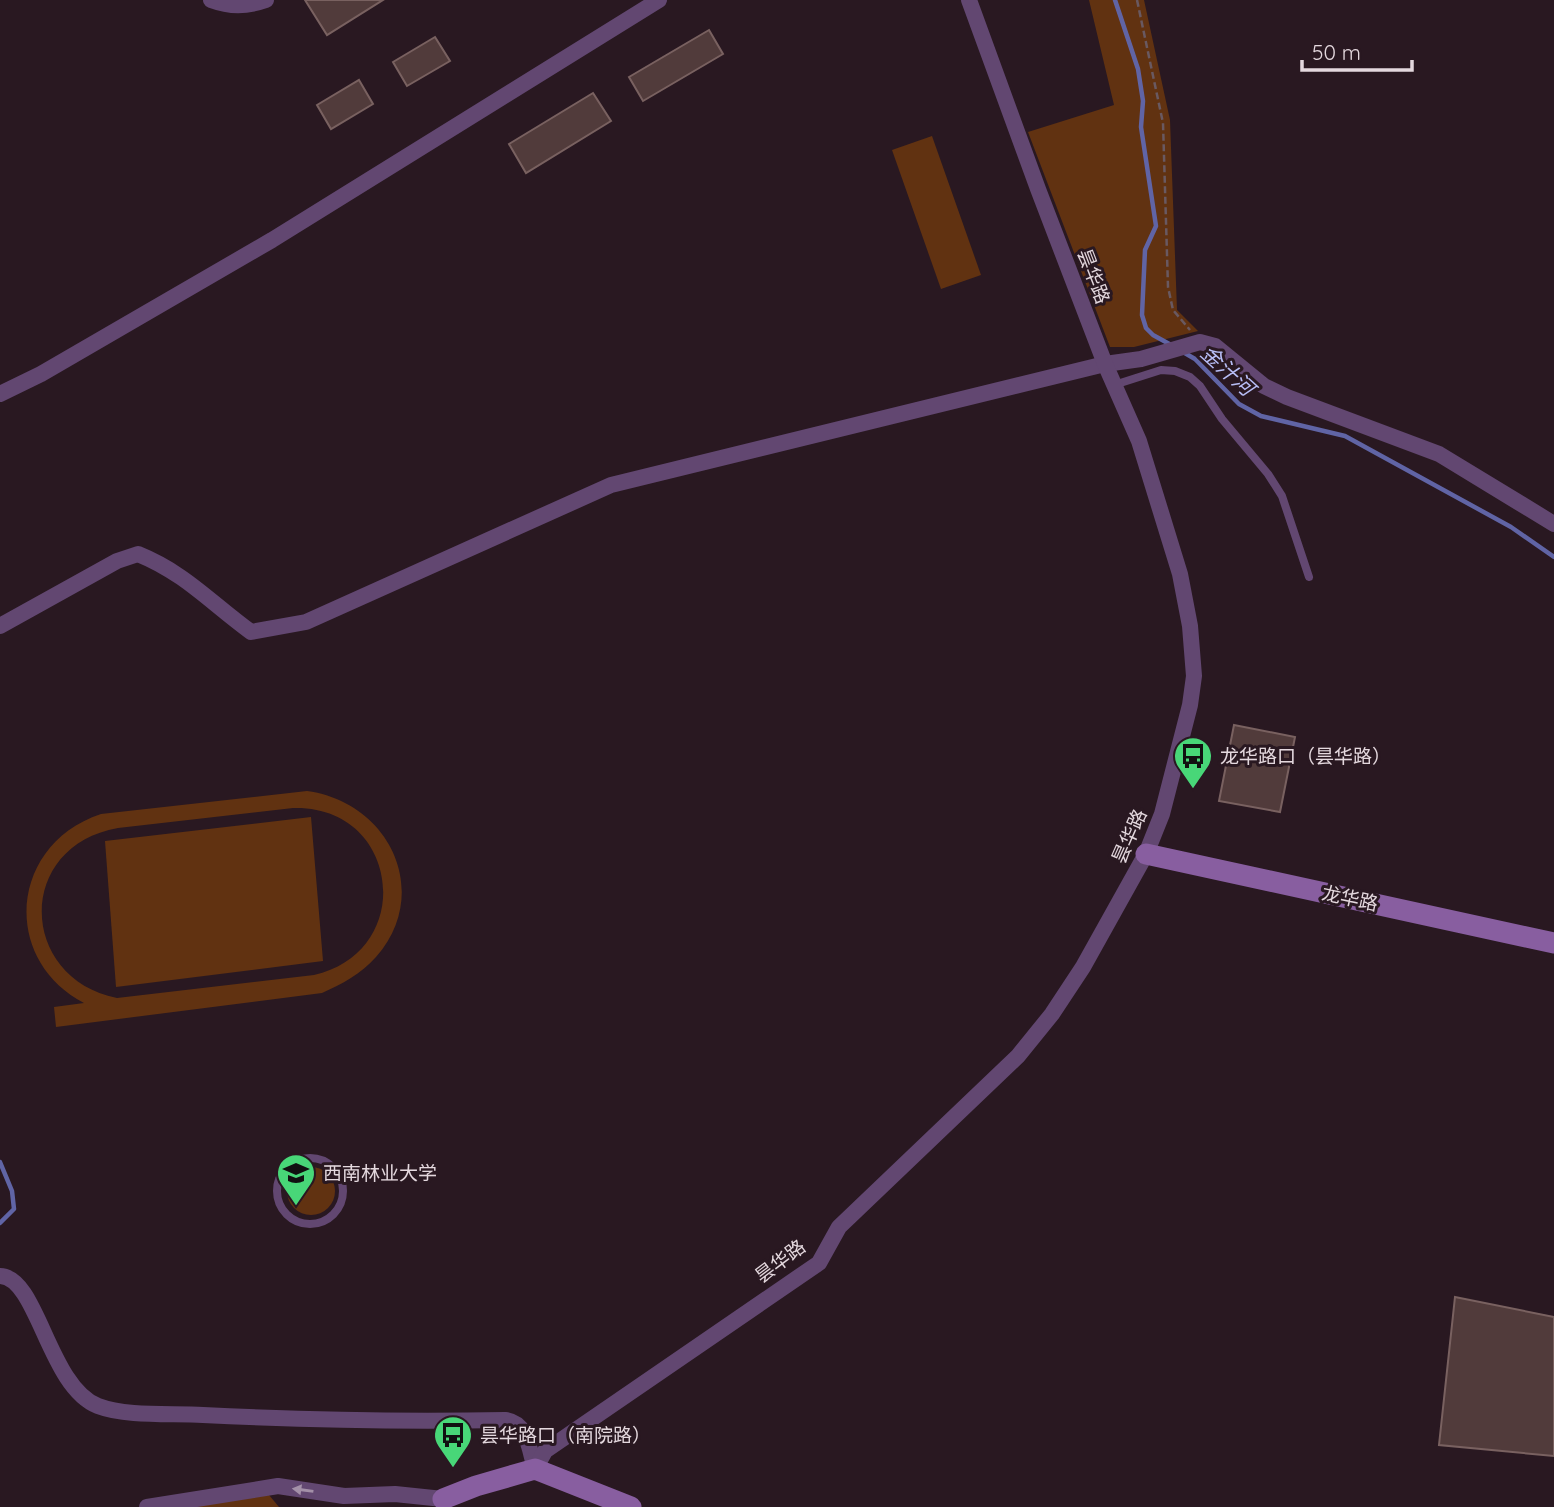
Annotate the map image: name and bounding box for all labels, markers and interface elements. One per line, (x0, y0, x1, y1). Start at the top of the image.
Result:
scale bar (1302, 28, 1412, 72)
text: 50 m (1312, 39, 1361, 65)
street label: 昙华路 (1073, 245, 1115, 307)
water label: 金汁河 (1196, 339, 1263, 403)
bus stop icon: 龙华路口（昙华路） (1172, 735, 1214, 790)
place label: 龙华路口（昙华路） (1220, 744, 1391, 768)
street label: 昙华路 (1106, 805, 1152, 867)
street label: 龙华路 (1320, 880, 1380, 916)
school or university icon: 西南林业大学 (275, 1152, 317, 1207)
place label: 西南林业大学 (323, 1161, 437, 1185)
street label: 昙华路 (750, 1234, 810, 1288)
bus stop icon: 昙华路口（南院路） (432, 1414, 474, 1469)
place label: 昙华路口（南院路） (480, 1423, 651, 1447)
one-way arrow (292, 1484, 314, 1495)

